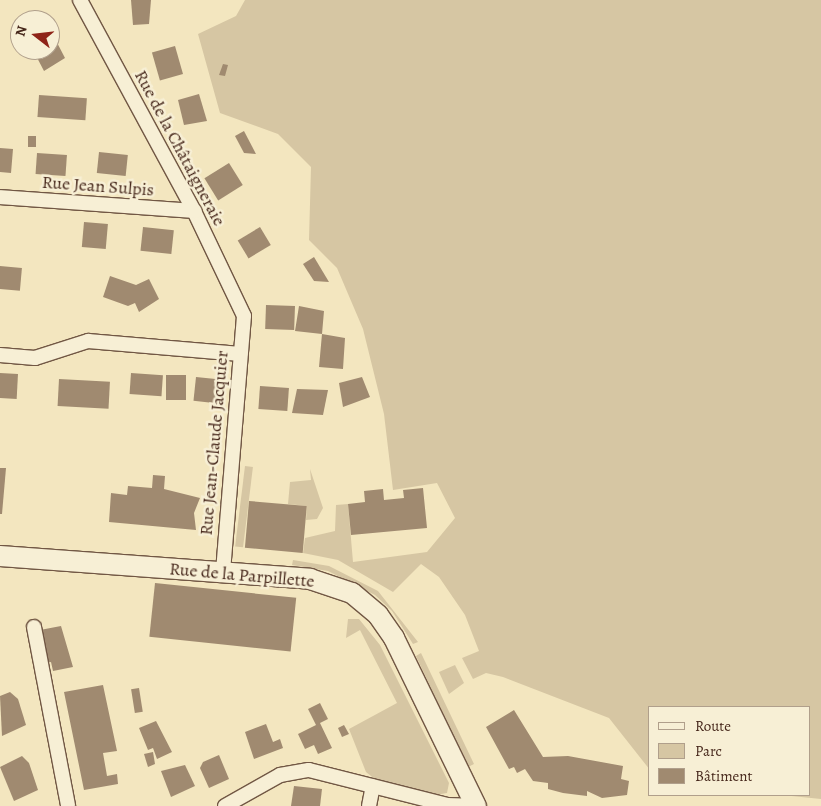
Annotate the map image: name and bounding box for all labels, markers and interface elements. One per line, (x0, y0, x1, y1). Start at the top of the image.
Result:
north arrow (10, 10, 60, 60)
text: N (11, 23, 32, 39)
street label: Rue de la Châtaigneraie (130, 66, 230, 230)
street label: Rue Jean Sulpis (41, 171, 155, 201)
street label: Rue Jean-Claude Jacquier (195, 350, 233, 536)
street label: Rue de la Parpillette (168, 558, 316, 592)
legend (648, 706, 811, 796)
text: Route (695, 716, 731, 736)
text: Parc (695, 741, 722, 761)
text: Bâtiment (695, 766, 753, 786)

